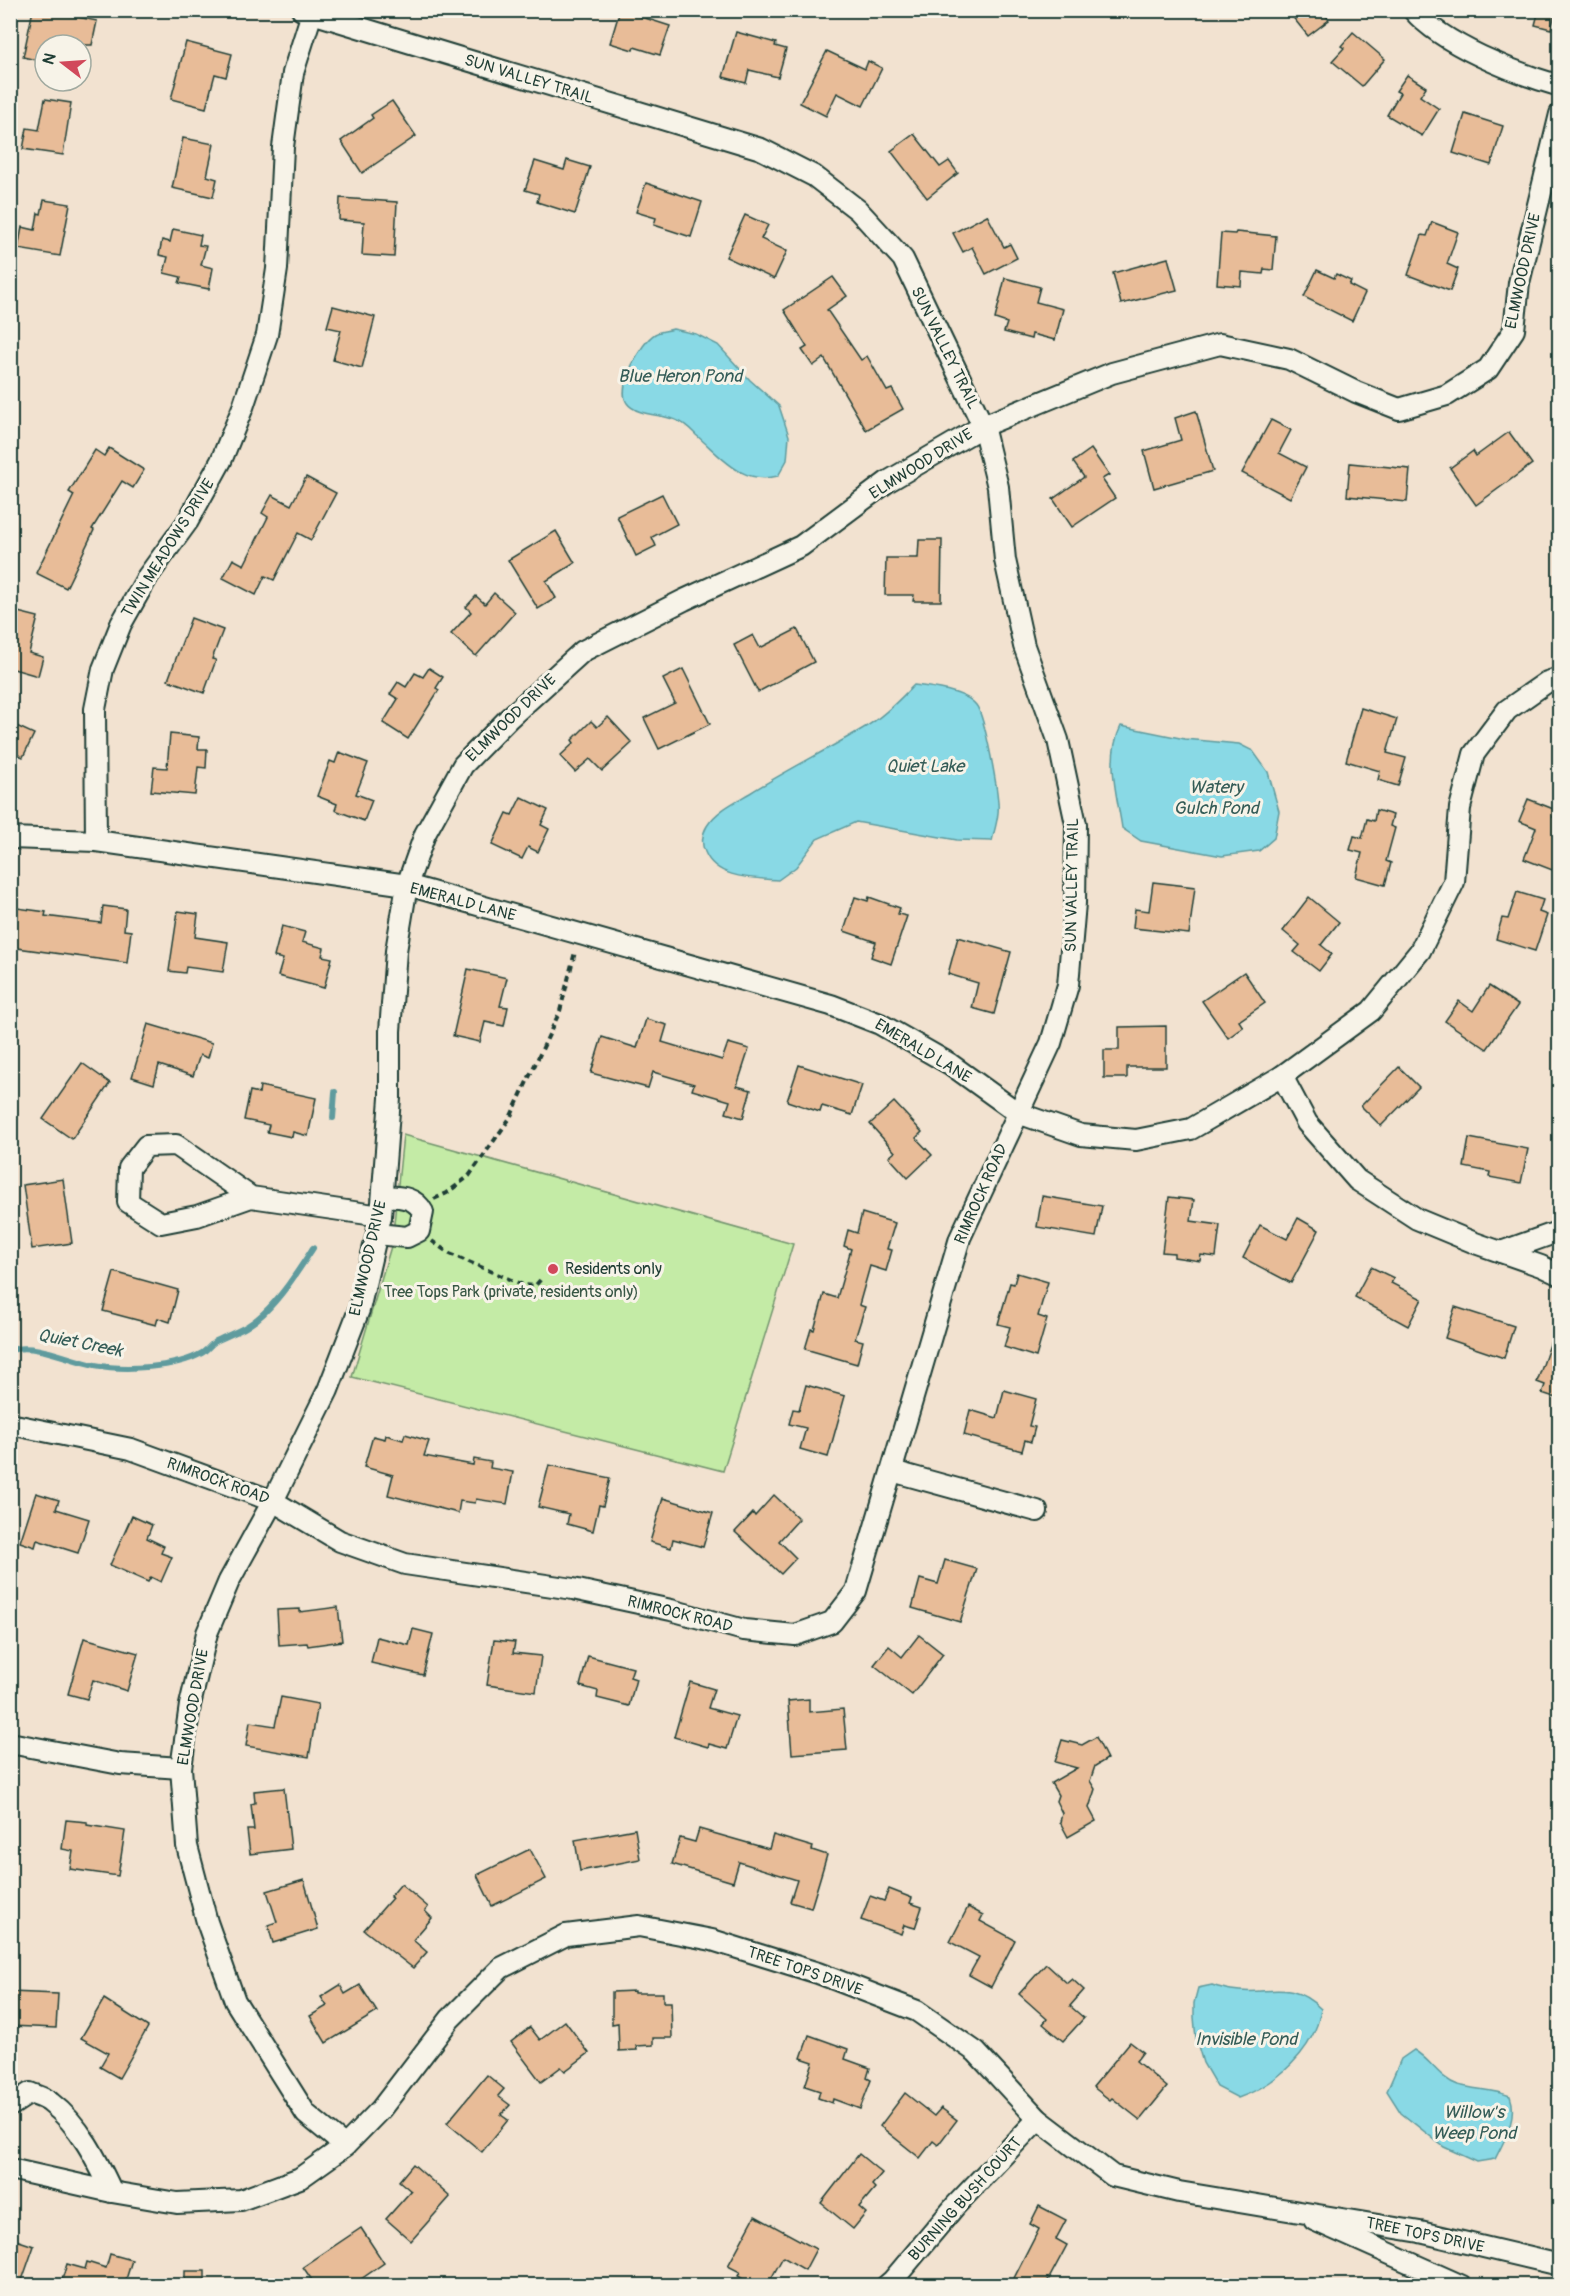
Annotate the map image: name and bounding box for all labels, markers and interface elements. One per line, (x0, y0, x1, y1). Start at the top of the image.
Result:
north arrow (33, 33, 93, 93)
street label: SUN VALLEY TRAIL (462, 50, 596, 108)
text: N (38, 51, 61, 67)
street label: ELMWOOD DRIVE (1501, 211, 1545, 331)
street label: SUN VALLEY TRAIL (907, 283, 983, 413)
water label: Blue Heron Pond (618, 365, 744, 388)
street label: ELMWOOD DRIVE (866, 424, 976, 504)
street label: TWIN MEADOWS DRIVE (117, 475, 219, 621)
street label: ELMWOOD DRIVE (462, 670, 560, 766)
water label: Quiet Lake (886, 755, 966, 778)
water label: Watery Gulch Pond (1173, 776, 1261, 820)
street label: SUN VALLEY TRAIL (1061, 818, 1083, 952)
street label: EMERALD LANE (408, 878, 518, 926)
street label: EMERALD LANE (871, 1014, 975, 1088)
street label: RIMROCK ROAD (950, 1141, 1012, 1247)
street label: ELMWOOD DRIVE (345, 1198, 391, 1318)
place label: Residents only (565, 1259, 662, 1279)
marker: Residents only (546, 1262, 560, 1276)
park label: Tree Tops Park (private, residents only) (383, 1282, 639, 1302)
water label: Quiet Creek (36, 1324, 126, 1363)
street label: RIMROCK ROAD (164, 1453, 272, 1509)
street label: RIMROCK ROAD (625, 1591, 735, 1637)
street label: ELMWOOD DRIVE (173, 1647, 213, 1767)
street label: TREE TOPS DRIVE (745, 1942, 865, 2000)
water label: Invisible Pond (1195, 2028, 1299, 2051)
water label: Willow's Weep Pond (1432, 2101, 1518, 2145)
street label: BURNING BUSH COURT (904, 2133, 1026, 2265)
street label: TREE TOPS DRIVE (1364, 2213, 1486, 2257)

